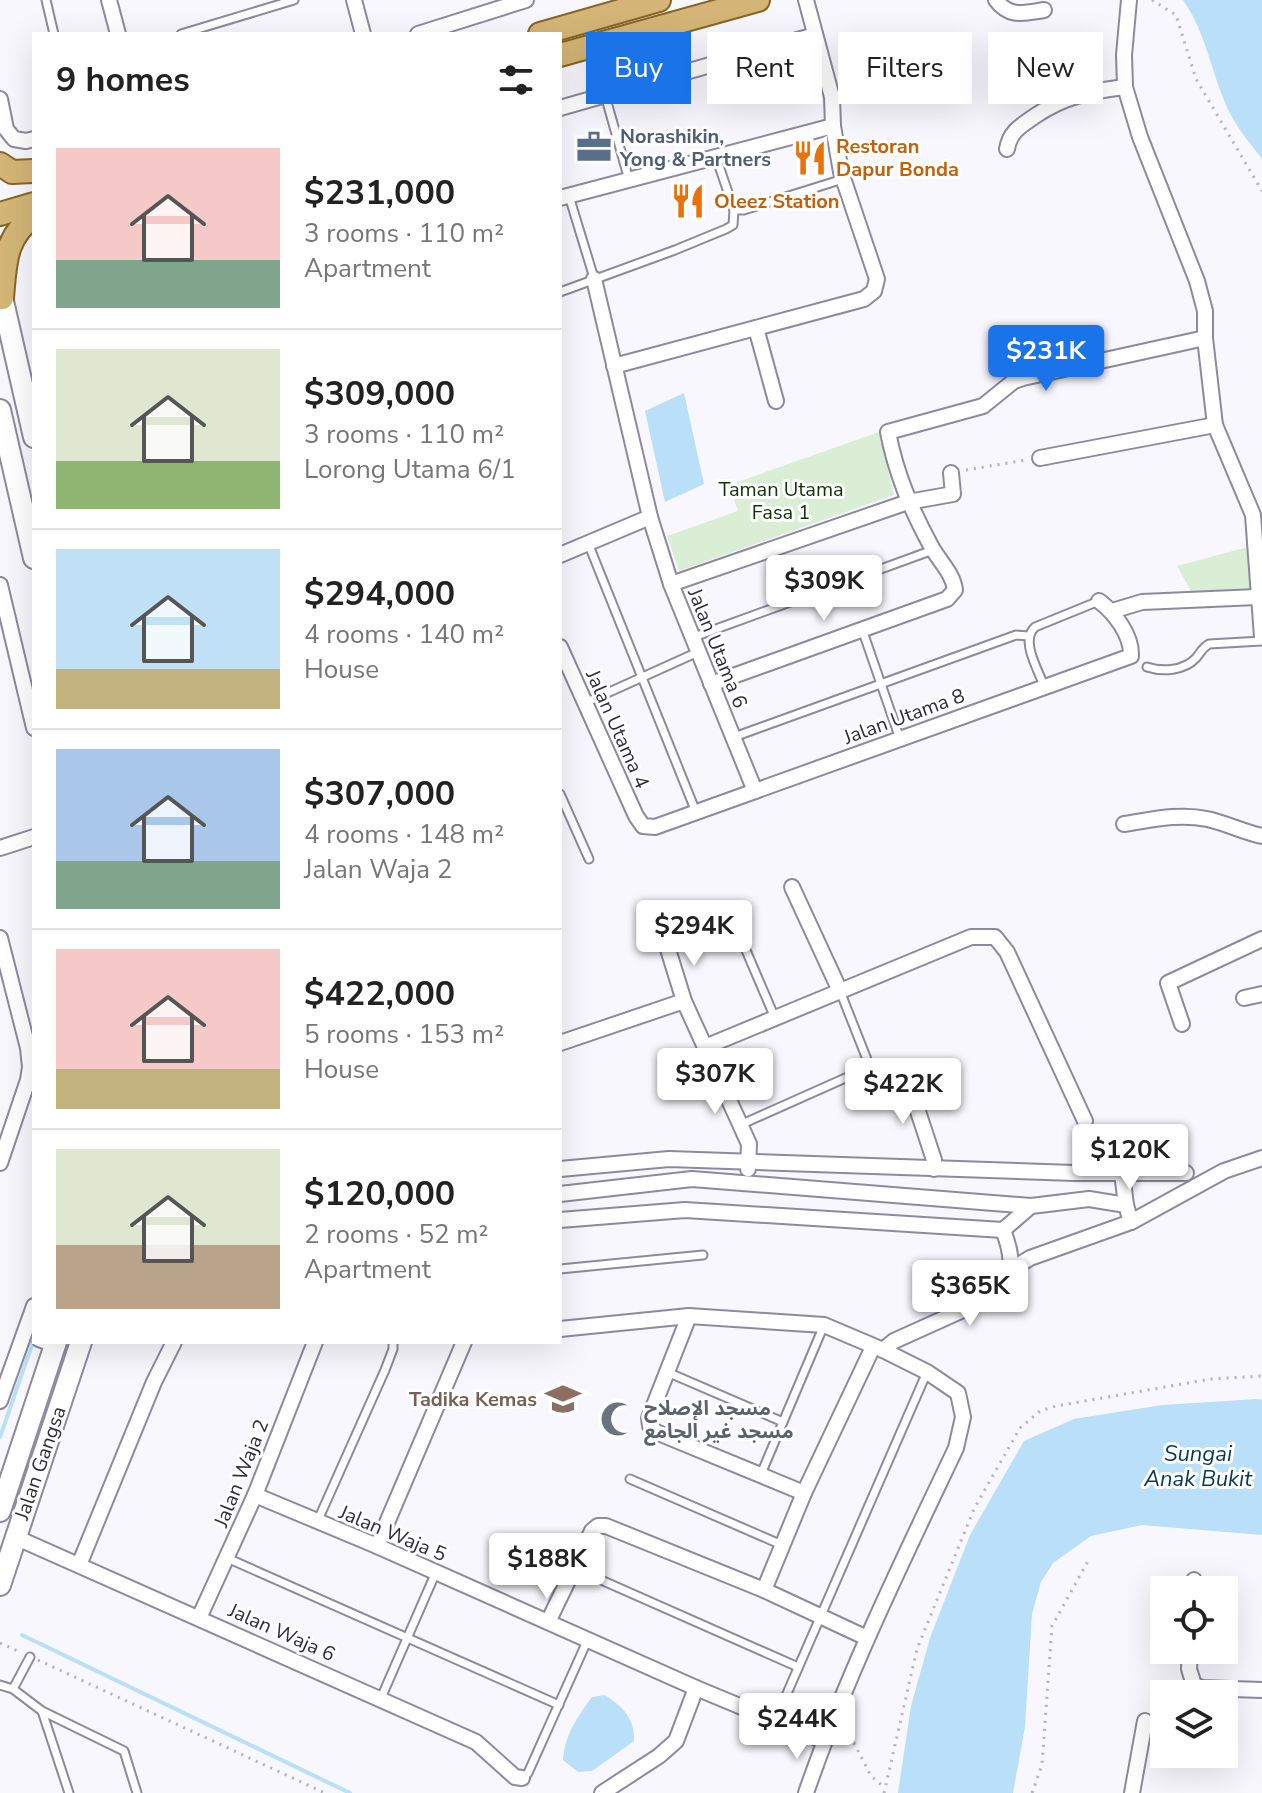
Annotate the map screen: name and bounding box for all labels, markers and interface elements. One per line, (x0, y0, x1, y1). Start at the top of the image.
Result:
chip: Buy (586, 32, 691, 104)
chip: Rent (707, 32, 822, 104)
chip: Filters (838, 32, 972, 104)
chip: New (988, 32, 1103, 104)
text: 9 homes (56, 57, 190, 103)
icon: filters (494, 58, 538, 102)
place label: Norashikin, Yong & Partners (619, 123, 771, 173)
office icon: Norashikin, Yong & Partners (575, 128, 613, 166)
place label: Restoran Dapur Bonda (836, 133, 959, 183)
restaurant icon: Restoran Dapur Bonda (791, 139, 829, 177)
text: $231,000 (304, 170, 455, 216)
icon: home (120, 180, 216, 276)
restaurant icon: Oleez Station (669, 182, 707, 220)
place label: Oleez Station (714, 188, 840, 215)
text: 3 rooms · 110 m² (304, 216, 504, 251)
text: Apartment (304, 251, 431, 286)
pin: $231K (990, 325, 1102, 393)
text: $231K (1006, 333, 1086, 368)
text: $309,000 (304, 371, 455, 417)
icon: home (120, 381, 216, 477)
text: 3 rooms · 110 m² (304, 417, 504, 452)
text: Lorong Utama 6/1 (304, 452, 516, 487)
park label: Taman Utama Fasa 1 (718, 476, 844, 526)
pin: $309K (768, 555, 880, 623)
text: $309K (784, 563, 864, 598)
text: $294,000 (304, 571, 455, 617)
icon: home (120, 581, 216, 677)
street label: Jalan Utama 6 (681, 583, 754, 712)
text: 4 rooms · 140 m² (304, 617, 504, 652)
text: House (304, 652, 379, 687)
street label: Jalan Utama 4 (579, 665, 656, 793)
street label: Jalan Utama 8 (839, 682, 969, 751)
text: $307,000 (304, 771, 455, 817)
icon: home (120, 781, 216, 877)
text: 4 rooms · 148 m² (304, 817, 504, 852)
text: Jalan Waja 2 (304, 852, 452, 887)
pin: $294K (638, 900, 750, 968)
text: $294K (654, 908, 734, 943)
text: $422,000 (304, 971, 455, 1017)
icon: home (120, 981, 216, 1077)
text: 5 rooms · 153 m² (304, 1017, 504, 1052)
pin: $307K (659, 1048, 771, 1116)
text: House (304, 1052, 379, 1087)
text: $307K (675, 1056, 755, 1091)
pin: $422K (847, 1058, 959, 1126)
text: $422K (863, 1066, 943, 1101)
pin: $120K (1074, 1124, 1186, 1192)
text: $120K (1090, 1132, 1170, 1167)
text: $120,000 (304, 1171, 455, 1217)
icon: home (120, 1181, 216, 1277)
text: 2 rooms · 52 m² (304, 1217, 488, 1252)
text: Apartment (304, 1252, 431, 1287)
pin: $365K (914, 1260, 1026, 1328)
text: $365K (930, 1268, 1010, 1303)
school or university icon: Tadika Kemas (544, 1380, 582, 1418)
place label: Tadika Kemas (409, 1386, 537, 1413)
place label: مسجد الإصلاح مسجد غير الجامع (644, 1395, 794, 1446)
mosque icon: مسجد الإصلاح مسجد غير الجامع (599, 1400, 637, 1438)
street label: Jalan Gangsa (8, 1403, 73, 1525)
street label: Jalan Waja 2 (207, 1415, 275, 1532)
water label: Sungai Anak Bukit (1143, 1439, 1253, 1494)
street label: Jalan Waja 5 (334, 1498, 451, 1568)
pin: $188K (491, 1533, 603, 1601)
text: $188K (507, 1541, 587, 1576)
map controls (1150, 1576, 1238, 1768)
button: locate (1150, 1576, 1238, 1664)
street label: Jalan Waja 6 (223, 1597, 339, 1668)
button: layers (1150, 1680, 1238, 1768)
pin: $244K (741, 1693, 853, 1761)
text: $244K (757, 1701, 837, 1736)

